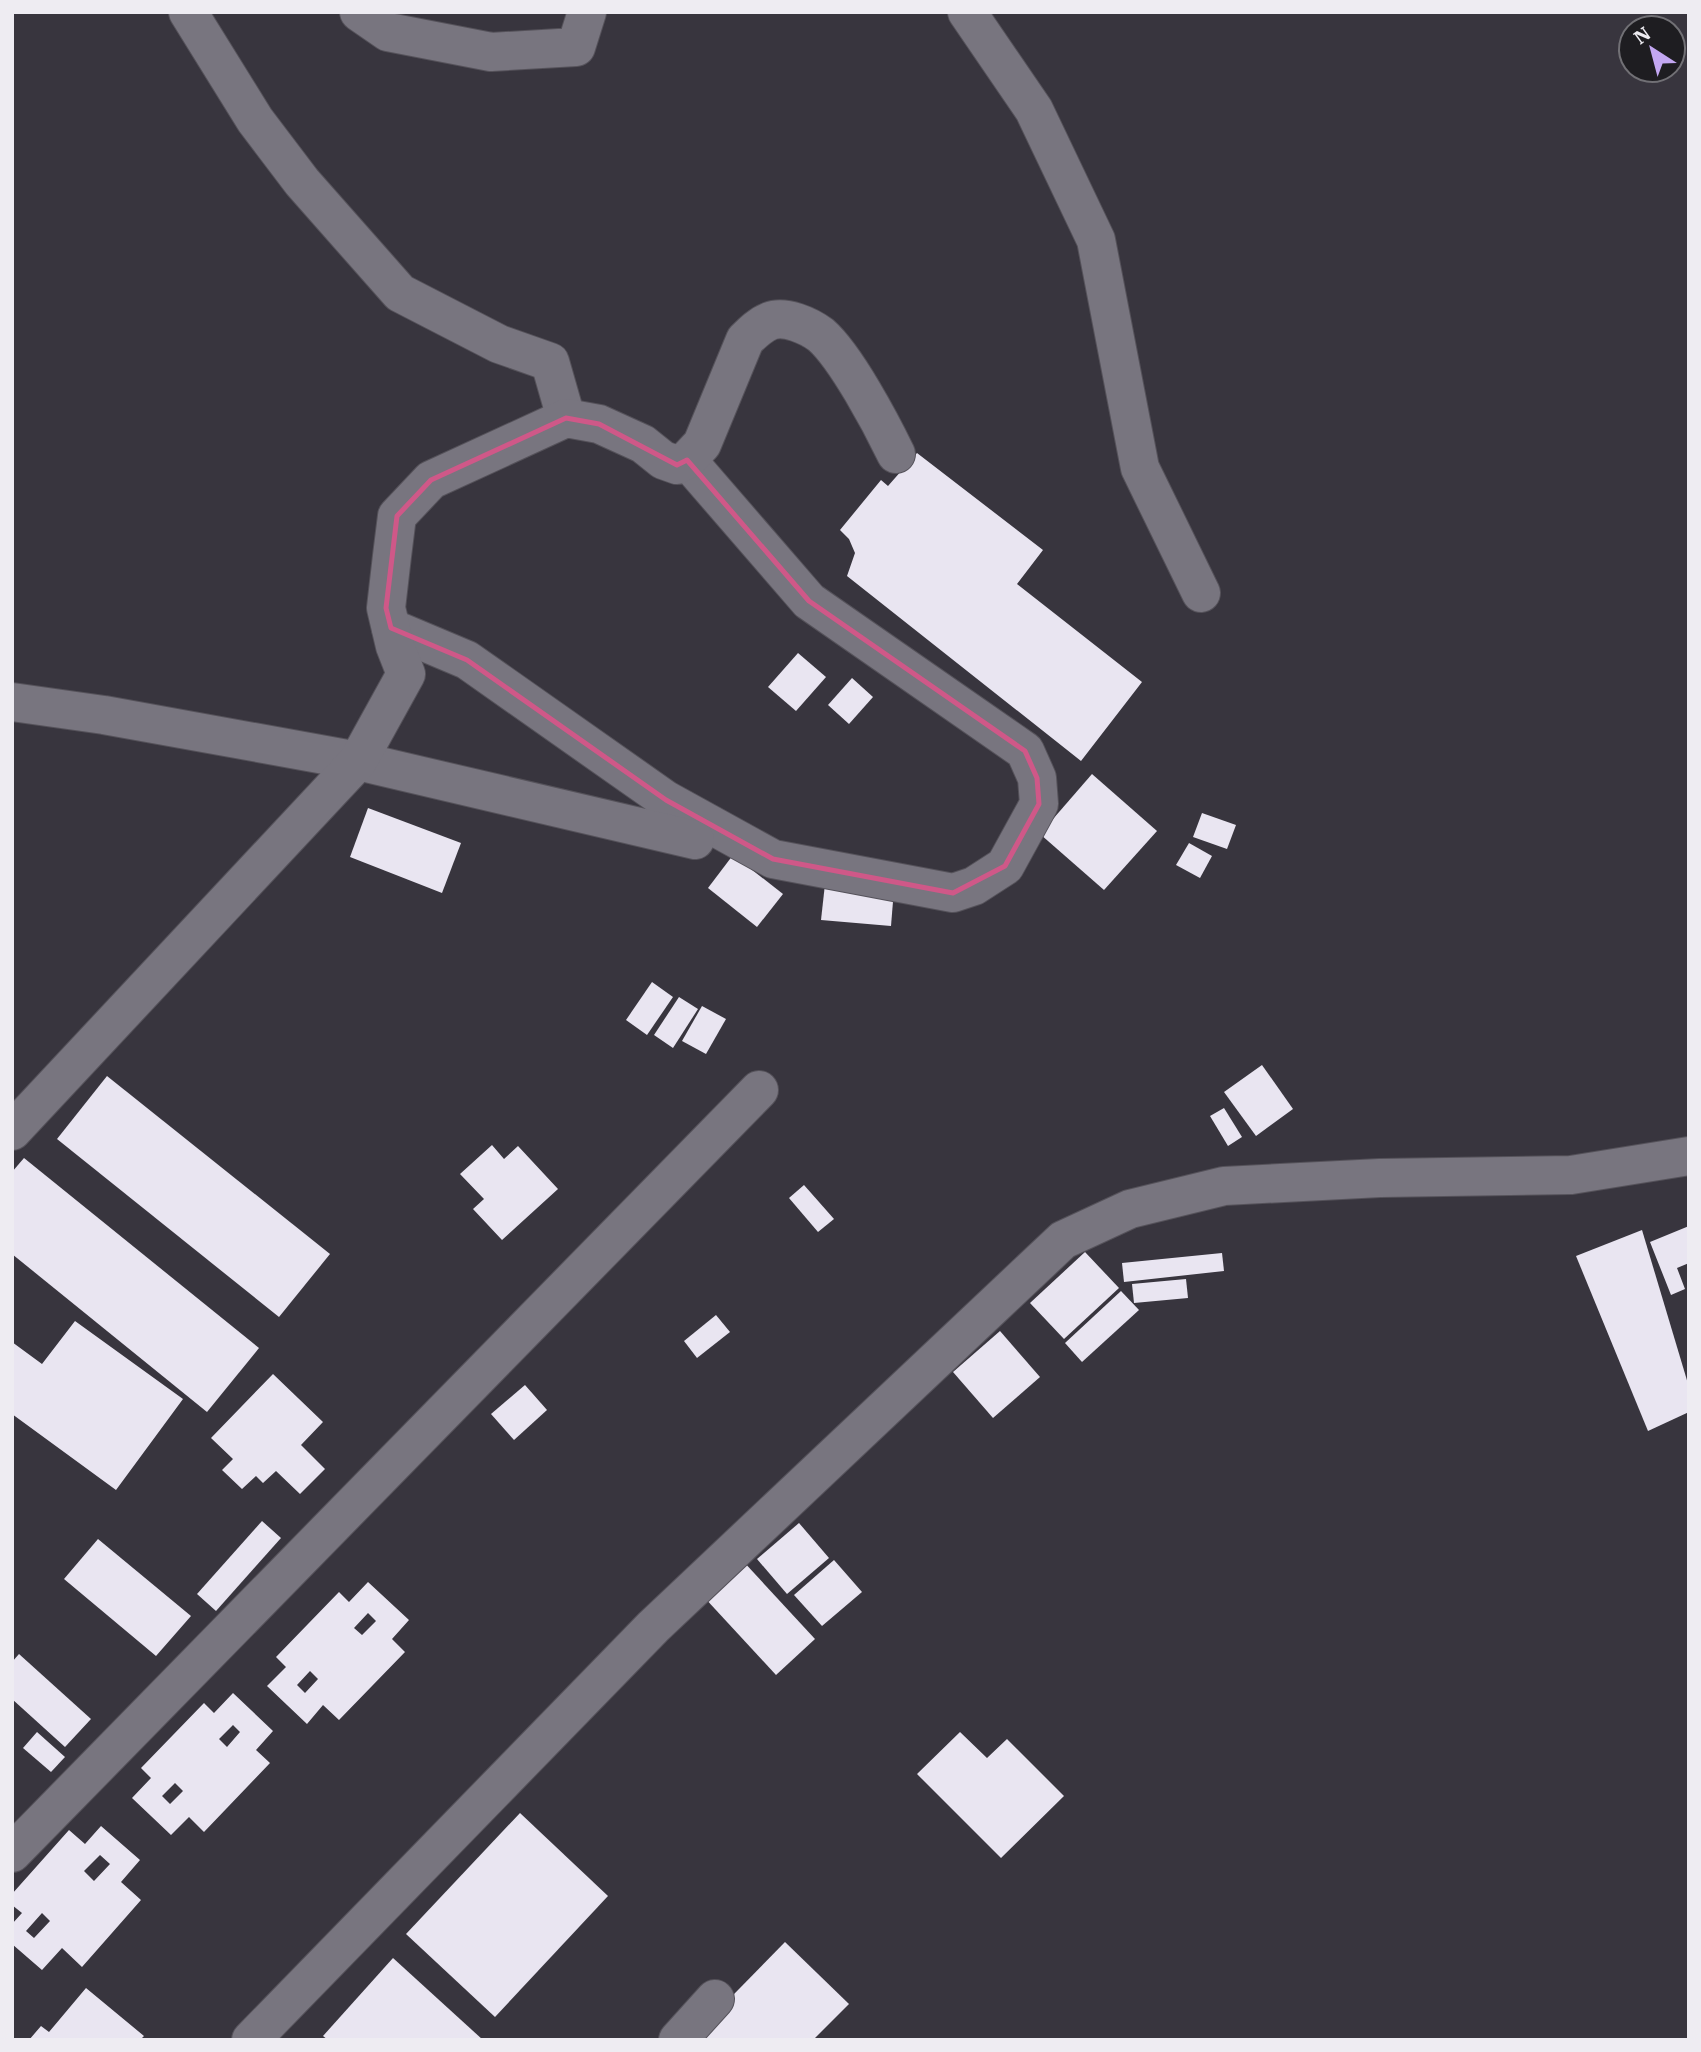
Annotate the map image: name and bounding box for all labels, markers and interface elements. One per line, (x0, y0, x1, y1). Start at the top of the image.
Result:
north arrow (1617, 14, 1687, 84)
text: N (1629, 21, 1655, 49)

